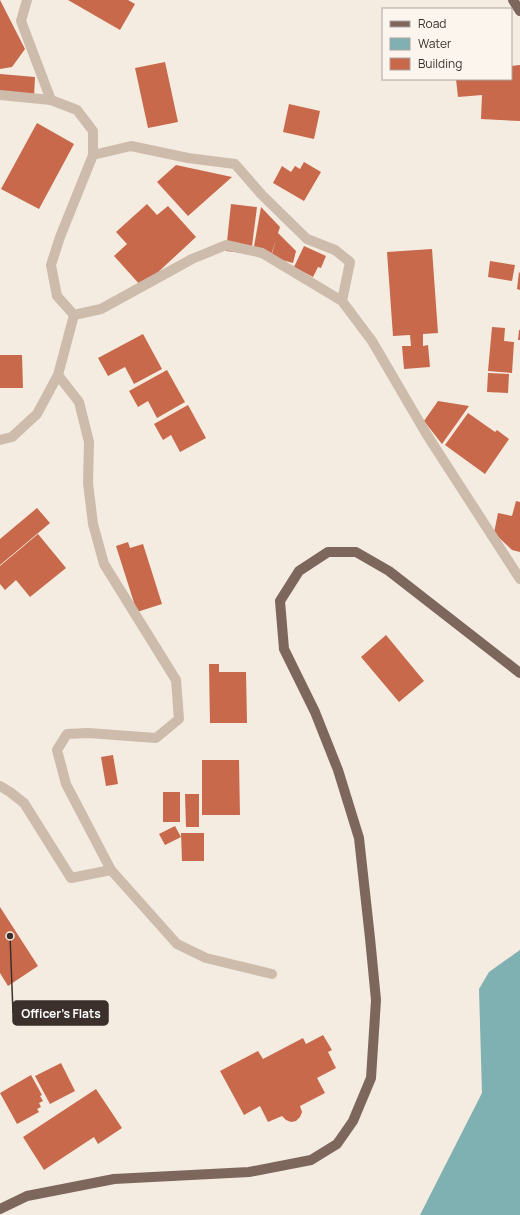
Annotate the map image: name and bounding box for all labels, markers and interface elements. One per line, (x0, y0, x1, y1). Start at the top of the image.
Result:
legend (382, 8, 512, 80)
text: Road (418, 15, 446, 32)
text: Water (418, 35, 452, 52)
text: Building (418, 55, 462, 72)
callout: Officer's Flats (13, 1001, 108, 1025)
text: Officer's Flats (21, 1005, 101, 1022)

